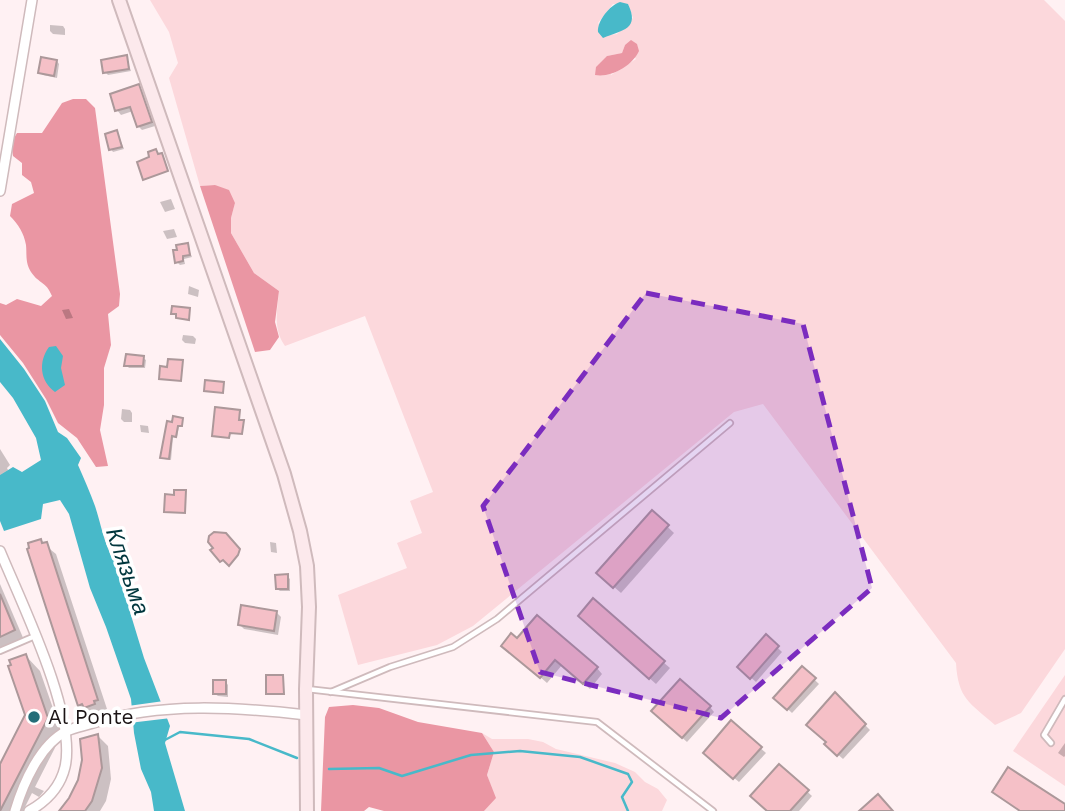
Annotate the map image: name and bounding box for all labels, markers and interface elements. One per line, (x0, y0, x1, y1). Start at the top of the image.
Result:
water label: Клязьма (100, 524, 155, 618)
place label: Al Ponte (48, 704, 134, 729)
marker: Al Ponte (26, 709, 42, 725)

